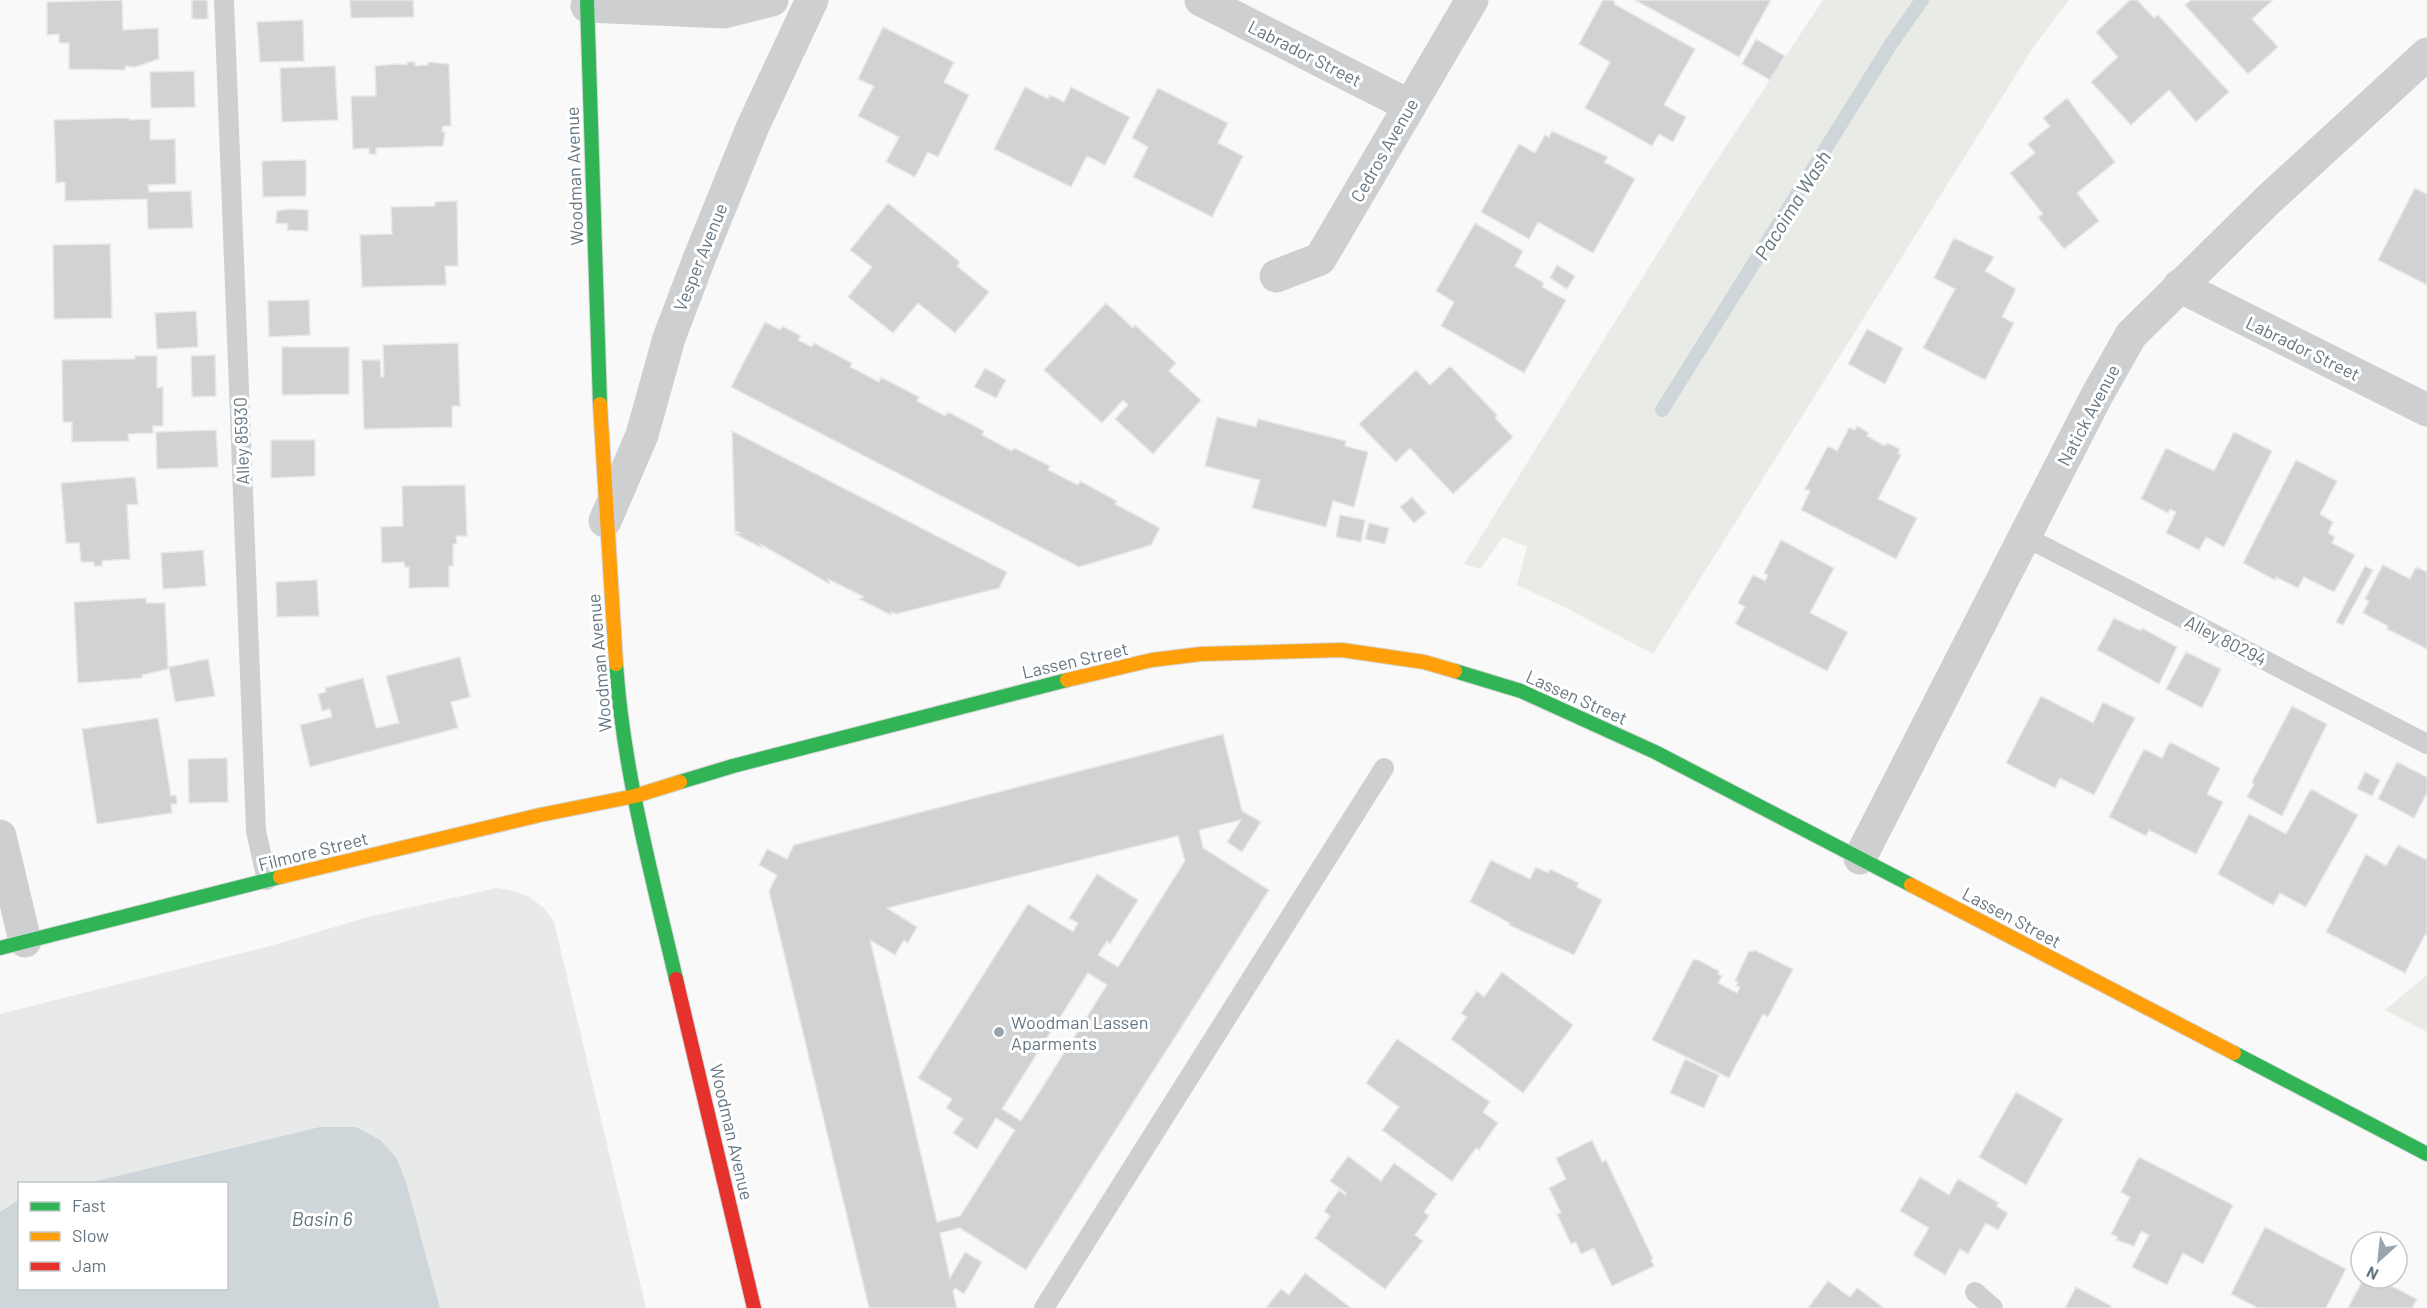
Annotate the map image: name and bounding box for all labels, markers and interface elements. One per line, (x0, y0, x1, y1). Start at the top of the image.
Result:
street label: Labrador Street (1245, 15, 1365, 91)
street label: Cedros Avenue (1345, 94, 1423, 206)
street label: Woodman Avenue (561, 106, 587, 246)
water label: Pacoima Wash (1749, 146, 1835, 264)
street label: Vesper Avenue (668, 200, 732, 314)
street label: Labrador Street (2242, 311, 2364, 385)
street label: Natick Avenue (2052, 361, 2124, 469)
street label: Alley 85930 (228, 397, 254, 485)
street label: Woodman Avenue (582, 593, 616, 733)
street label: Alley 80294 (2181, 610, 2271, 670)
street label: Lassen Street (1020, 637, 1130, 683)
street label: Lassen Street (1523, 665, 1631, 729)
street label: Filmore Street (256, 827, 370, 875)
street label: Lassen Street (1959, 882, 2065, 952)
place label: Woodman Lassen Aparments (1011, 1011, 1149, 1054)
marker: Woodman Lassen Aparments (992, 1025, 1006, 1039)
street label: Woodman Avenue (706, 1062, 758, 1202)
legend (18, 1182, 228, 1290)
text: Fast (72, 1194, 106, 1216)
water label: Basin 6 (291, 1206, 353, 1230)
text: Slow (72, 1224, 109, 1246)
north arrow (2349, 1230, 2409, 1290)
text: Jam (72, 1254, 106, 1276)
text: N (2363, 1263, 2381, 1285)

